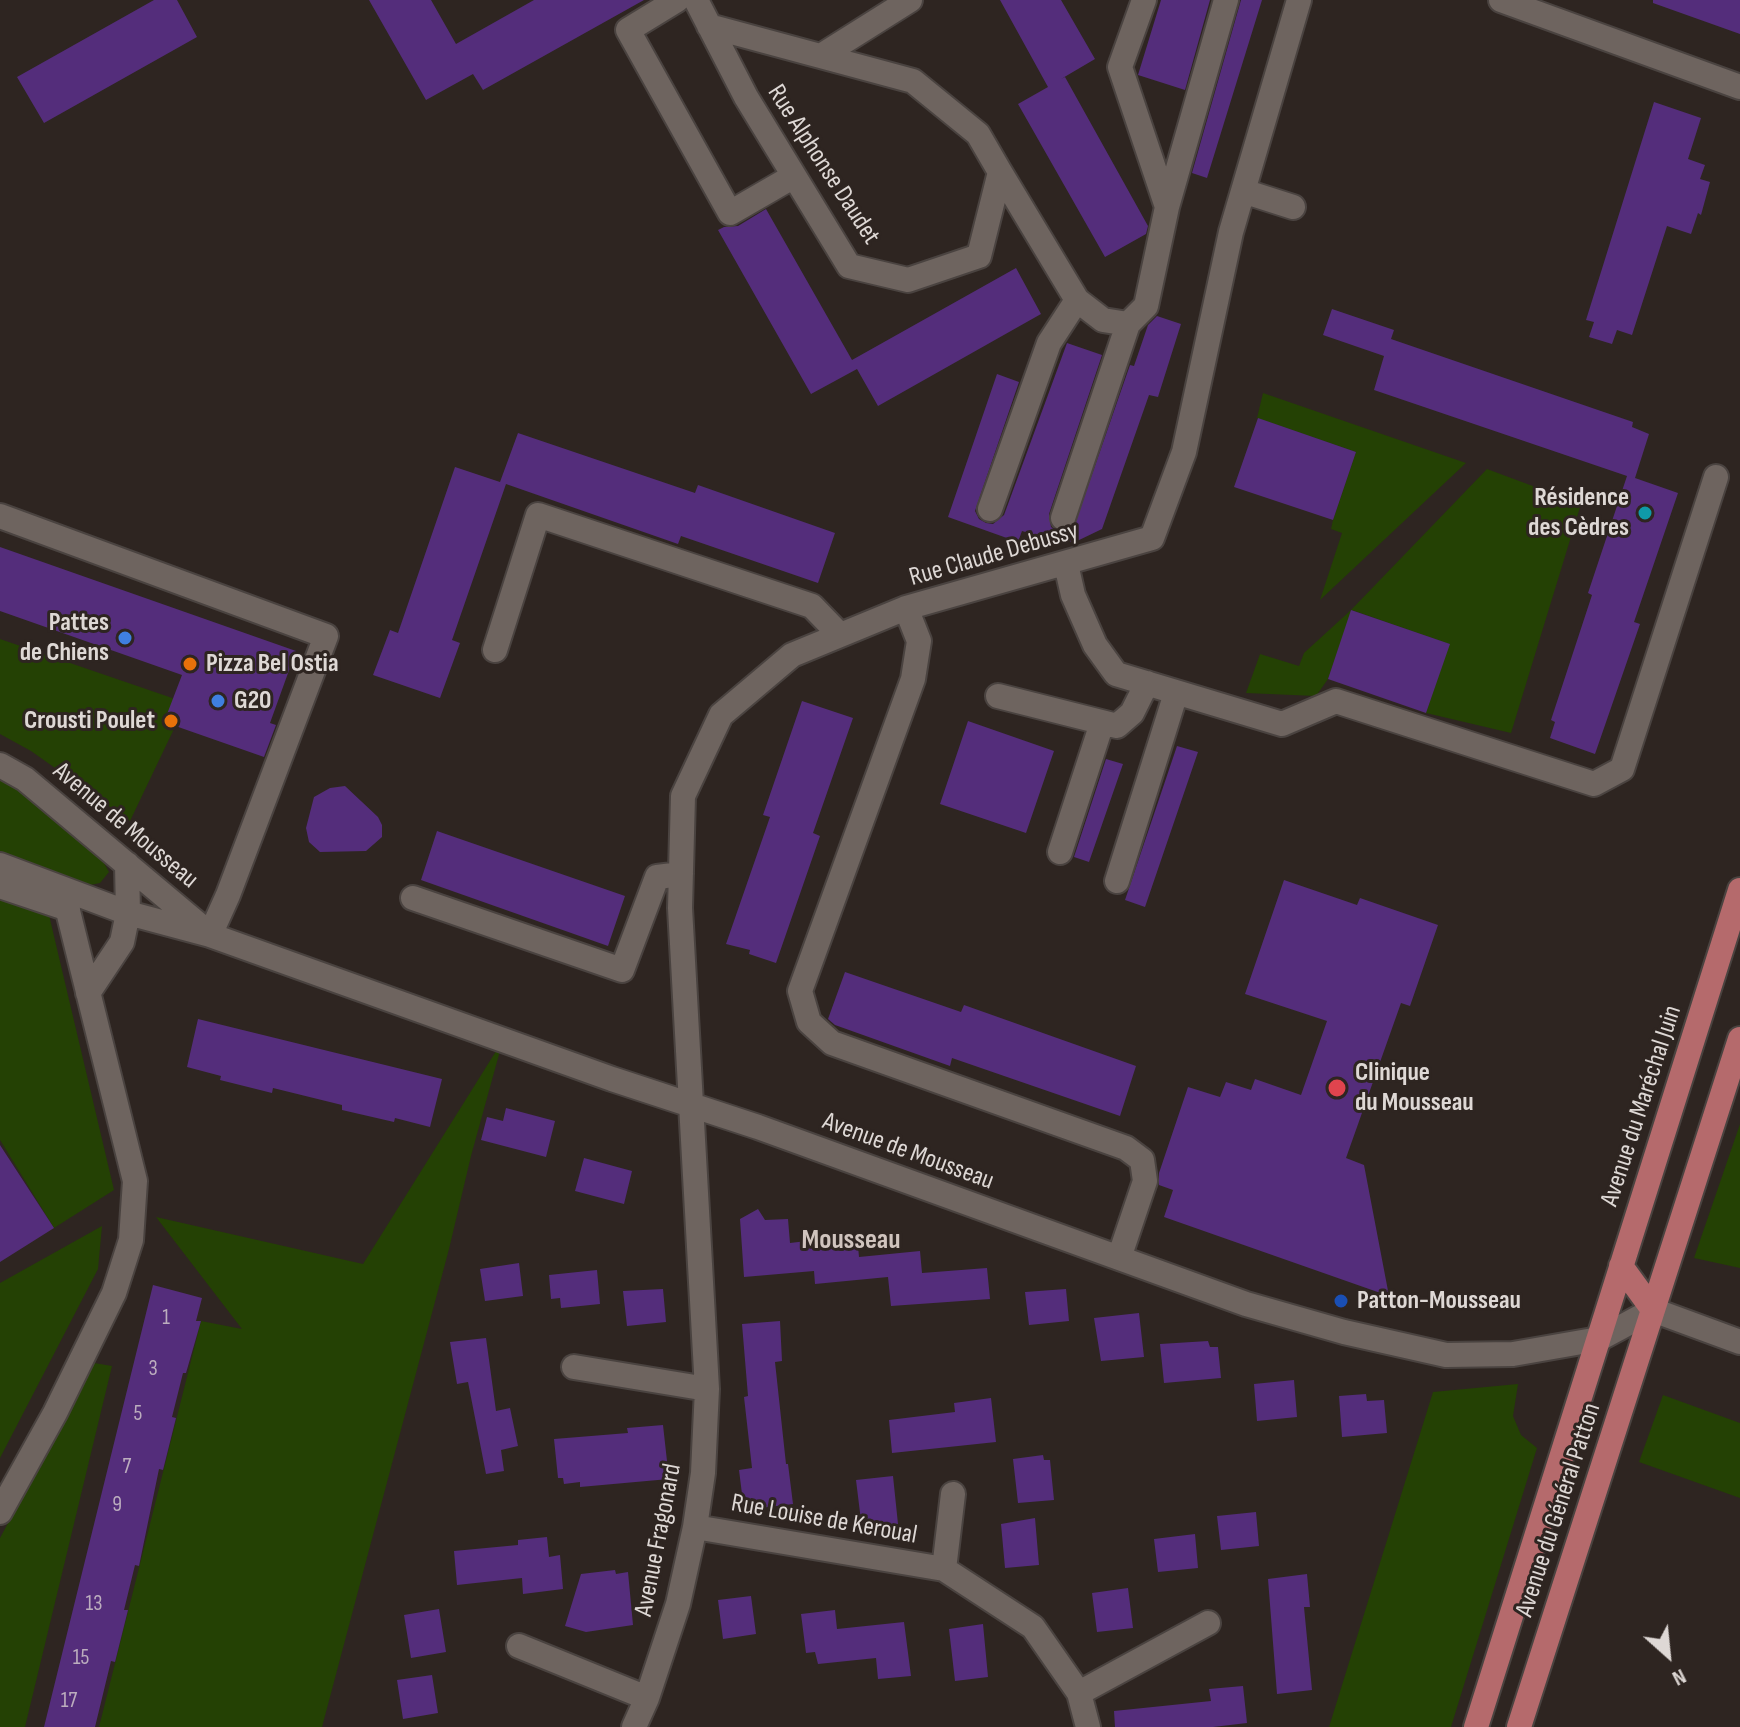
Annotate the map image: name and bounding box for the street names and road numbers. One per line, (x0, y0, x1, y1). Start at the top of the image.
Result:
street label: Rue Alphonse Daudet (760, 79, 886, 251)
street label: Rue Claude Debussy (906, 516, 1082, 594)
street label: Avenue de Mousseau (46, 756, 204, 896)
street label: Avenue du Maréchal Juin (1595, 1002, 1689, 1210)
street label: Avenue de Mousseau (818, 1107, 998, 1197)
street label: Avenue du Général Patton (1510, 1399, 1608, 1621)
street label: Avenue Fragonard (629, 1461, 689, 1619)
street label: Rue Louise de Keroual (729, 1488, 919, 1552)

